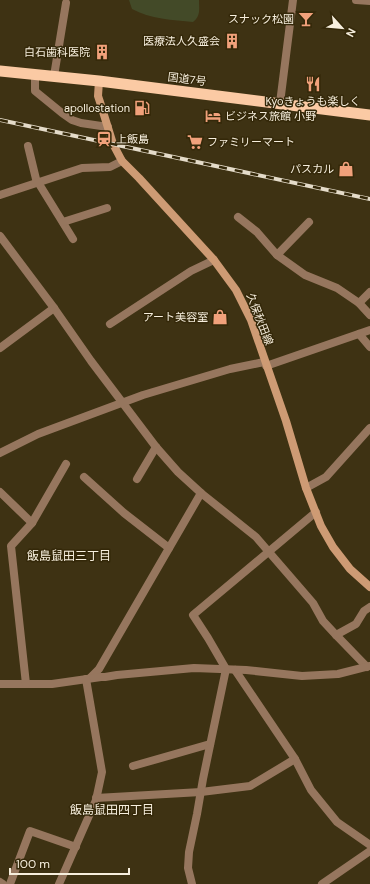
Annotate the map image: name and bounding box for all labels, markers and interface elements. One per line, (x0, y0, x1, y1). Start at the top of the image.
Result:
north arrow (322, 8, 362, 48)
bar icon: スナック松園 (297, 10, 315, 28)
place label: スナック松園 (228, 12, 294, 26)
text: N (343, 26, 359, 39)
building icon: 医療法人久盛会 (223, 32, 241, 50)
place label: 医療法人久盛会 (143, 34, 220, 48)
building icon: 白石歯科医院 (93, 43, 111, 61)
place label: 白石歯科医院 (24, 45, 90, 59)
street label: 国道7号 (167, 70, 207, 88)
restaurant icon: Kyoきょうも楽しく (304, 75, 322, 93)
place label: Kyoきょうも楽しく (266, 94, 361, 108)
fuel station icon: apollostation (133, 99, 151, 117)
place label: apollostation (64, 101, 130, 115)
hotel icon: ビジネス旅館 小野 (204, 107, 222, 125)
place label: ビジネス旅館 小野 (225, 109, 316, 123)
station icon: 上飯島 (95, 130, 113, 148)
place label: 上飯島 (116, 132, 149, 146)
supermarket icon: ファミリーマート (186, 133, 204, 151)
place label: ファミリーマート (207, 135, 295, 149)
shop icon: パスカル (337, 160, 355, 178)
place label: パスカル (290, 162, 334, 176)
street label: 久保秋田線 (244, 291, 276, 347)
shop icon: アート美容室 (211, 308, 229, 326)
place label: アート美容室 (143, 310, 208, 324)
district label: 飯島鼠田三丁目 (27, 548, 111, 564)
district label: 飯島鼠田四丁目 (70, 802, 154, 818)
scale bar (10, 850, 129, 876)
text: 100 m (16, 856, 50, 872)

